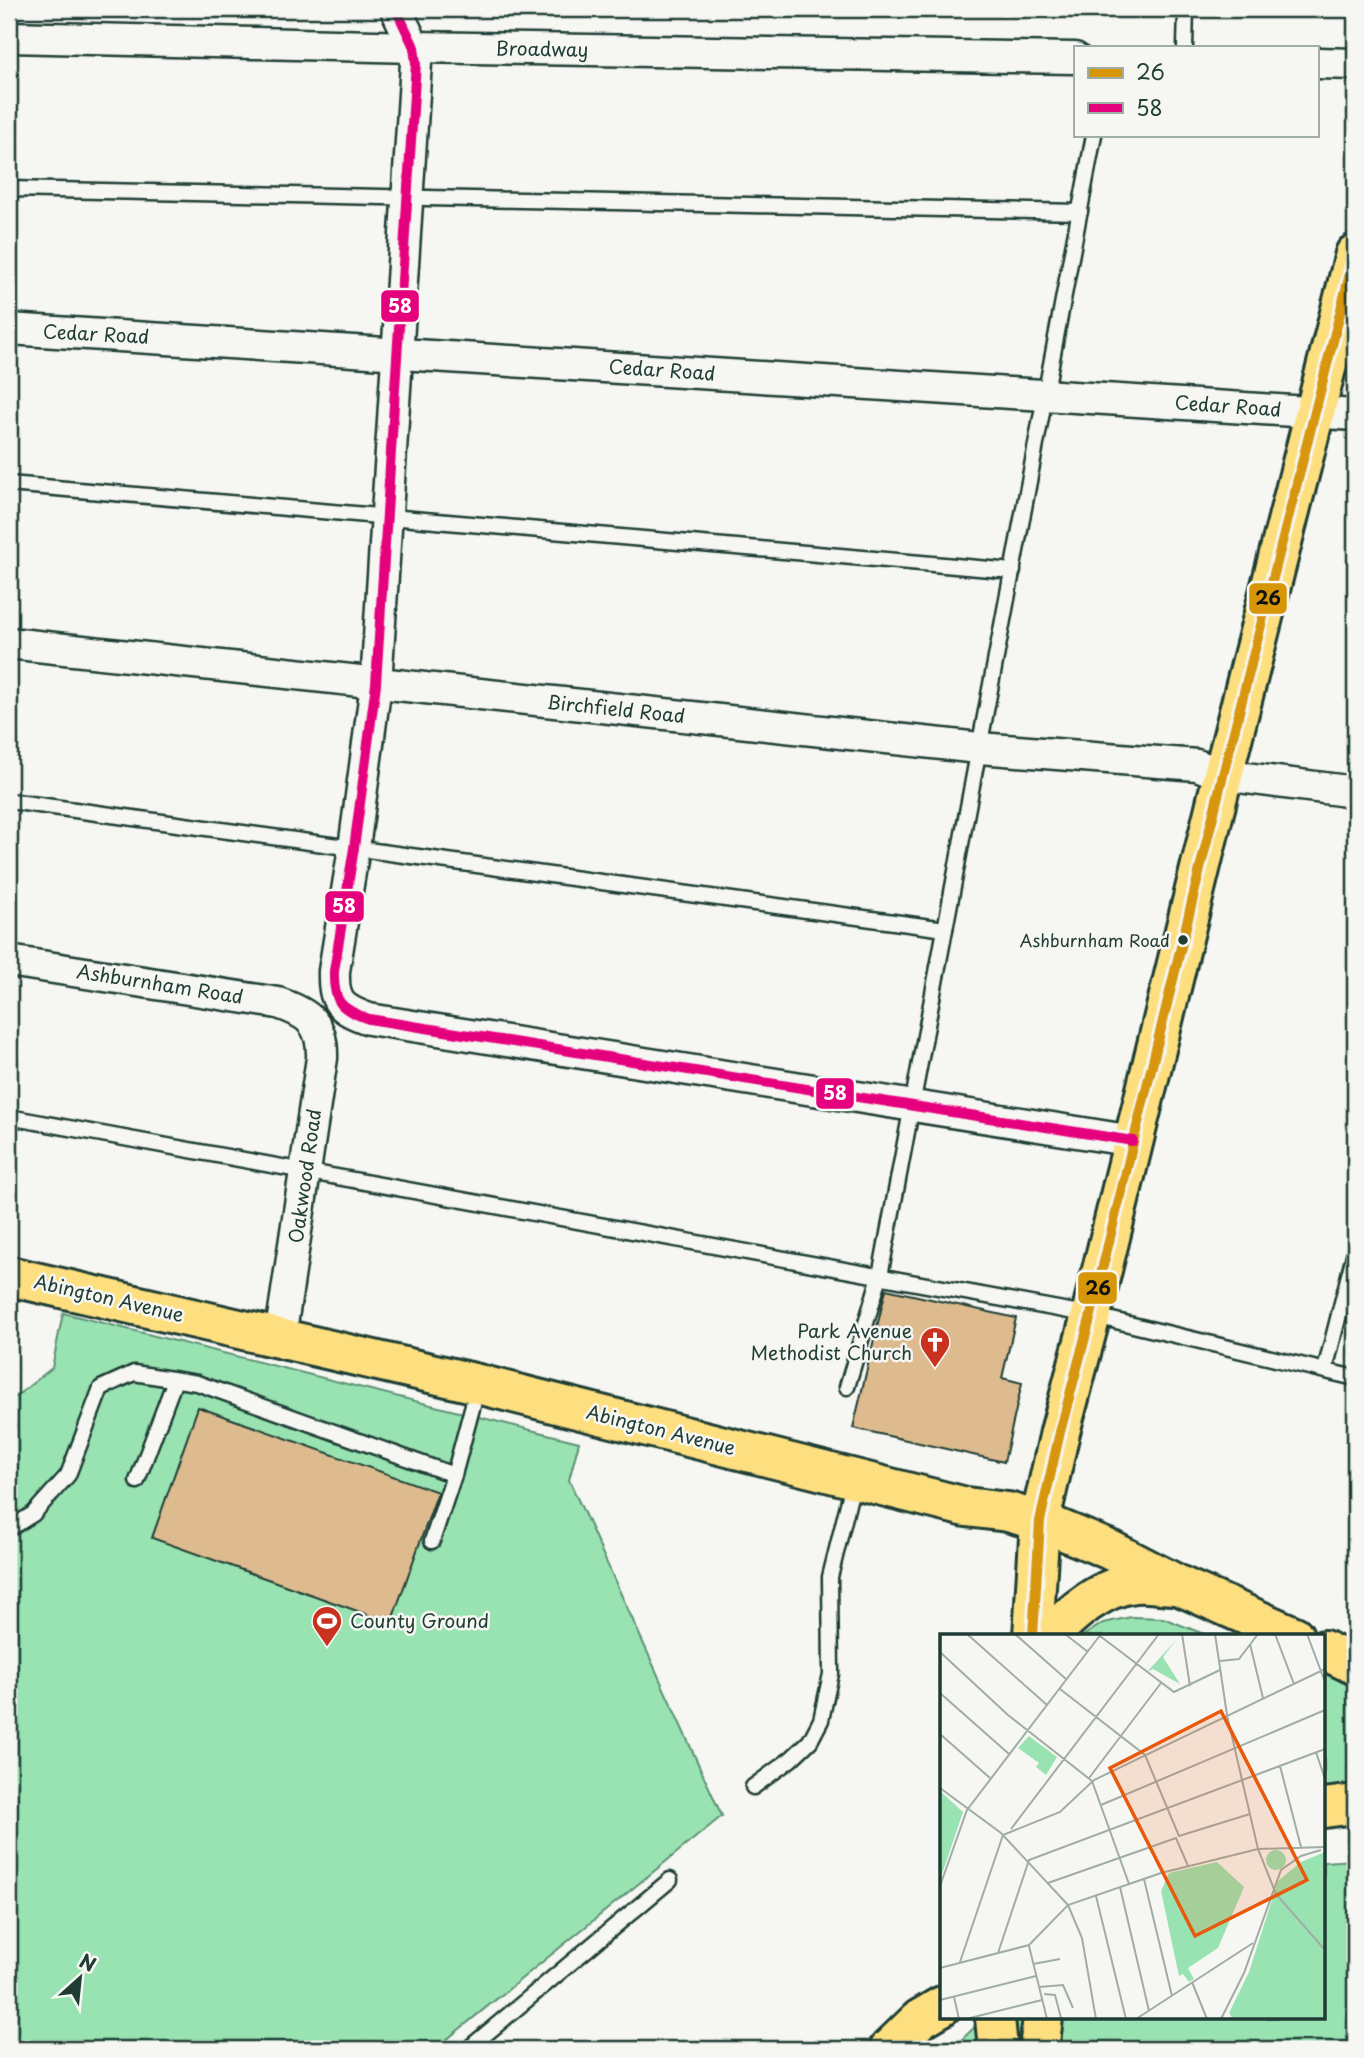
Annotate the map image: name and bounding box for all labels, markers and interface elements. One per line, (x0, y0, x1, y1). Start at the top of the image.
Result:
street label: Broadway (495, 33, 589, 63)
legend (1074, 46, 1318, 136)
text: 26 (1136, 55, 1165, 87)
text: 58 (1136, 91, 1163, 123)
line badge: 58 (380, 289, 420, 323)
text: 58 (388, 291, 412, 319)
street label: Cedar Road (42, 316, 150, 350)
street label: Cedar Road (608, 351, 716, 387)
street label: Cedar Road (1174, 387, 1282, 423)
line badge: 26 (1248, 582, 1288, 615)
text: 26 (1255, 583, 1281, 611)
street label: Birchfield Road (546, 687, 687, 729)
line badge: 58 (324, 890, 365, 923)
text: 58 (332, 891, 356, 919)
place label: Ashburnham Road (1020, 927, 1170, 953)
marker: Ashburnham Road (1176, 933, 1190, 947)
street label: Ashburnham Road (75, 956, 245, 1010)
line badge: 58 (815, 1077, 855, 1110)
text: 58 (823, 1078, 847, 1106)
street label: Oakwood Road (281, 1107, 327, 1245)
street label: Abington Avenue (32, 1266, 187, 1328)
line badge: 26 (1077, 1271, 1118, 1305)
text: 26 (1085, 1273, 1111, 1301)
place label: Park Avenue Methodist Church (750, 1316, 912, 1366)
church icon: Park Avenue Methodist Church (918, 1325, 952, 1369)
street label: Abington Avenue (584, 1397, 739, 1461)
sports icon: County Ground (310, 1604, 344, 1648)
place label: County Ground (350, 1606, 489, 1634)
inset map (940, 1634, 1326, 2020)
north arrow (46, 1942, 116, 2012)
text: N (75, 1946, 101, 1978)

